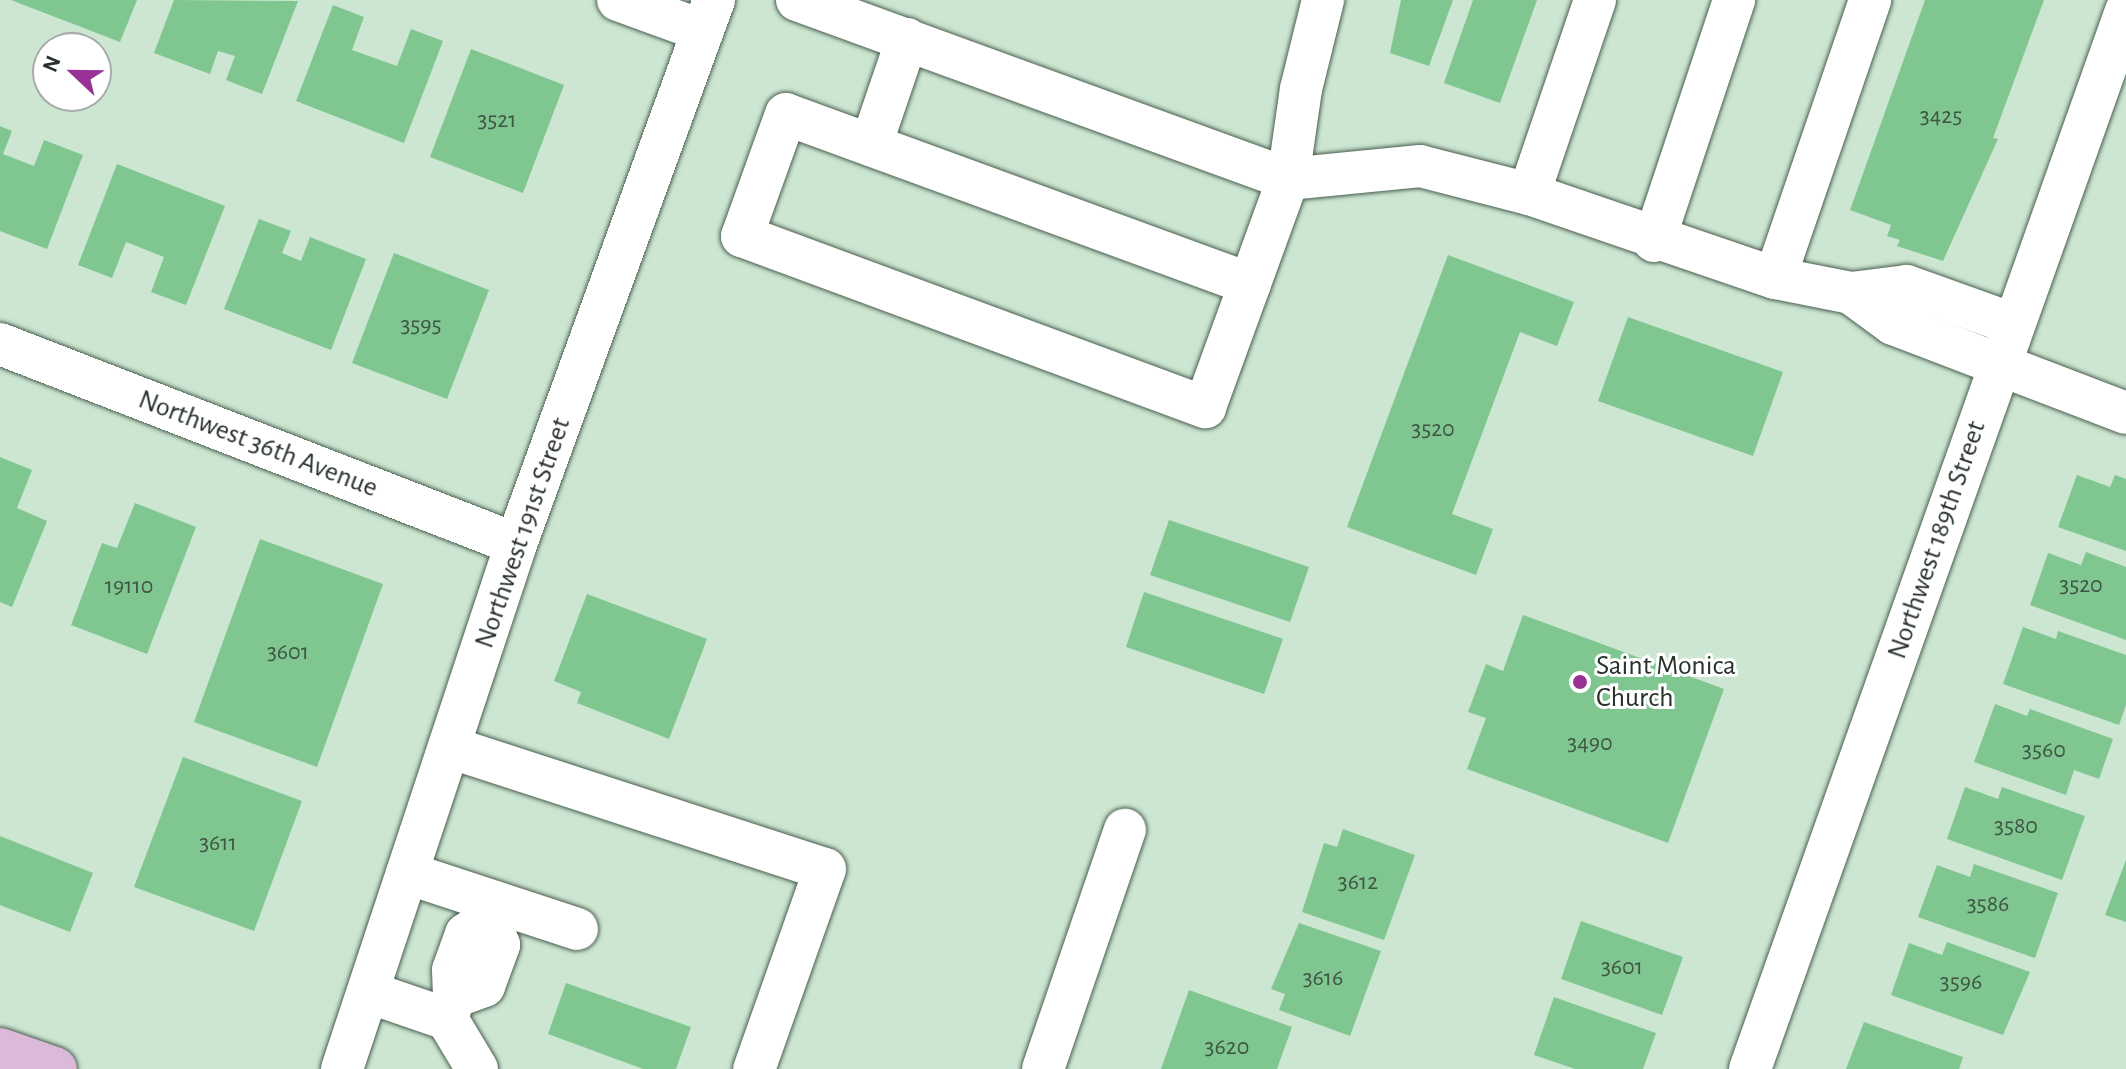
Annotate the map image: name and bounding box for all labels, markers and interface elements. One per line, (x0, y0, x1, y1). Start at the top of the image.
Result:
north arrow (32, 32, 112, 112)
text: N (39, 53, 65, 75)
house number: 3425 (1920, 103, 1962, 131)
house number: 3521 (477, 107, 517, 135)
house number: 3595 (400, 312, 442, 340)
street label: Northwest 36th Avenue (134, 383, 382, 505)
street label: Northwest 191st Street (468, 413, 578, 653)
house number: 3520 (1411, 416, 1455, 444)
street label: Northwest 189th Street (1881, 417, 1993, 663)
house number: 3520 (2059, 572, 2103, 600)
house number: 19110 (105, 573, 153, 601)
house number: 3601 (267, 639, 309, 667)
place label: Saint Monica Church (1596, 649, 1736, 715)
marker: Saint Monica Church (1571, 673, 1589, 691)
house number: 3490 (1567, 730, 1613, 758)
house number: 3560 (2022, 737, 2066, 765)
house number: 3580 (1994, 813, 2038, 841)
house number: 3611 (199, 830, 237, 858)
house number: 3612 (1338, 869, 1378, 897)
house number: 3586 (1967, 891, 2009, 919)
house number: 3601 (1601, 954, 1643, 982)
house number: 3616 (1303, 965, 1343, 993)
house number: 3596 (1940, 969, 1982, 997)
house number: 3620 (1205, 1034, 1249, 1062)

